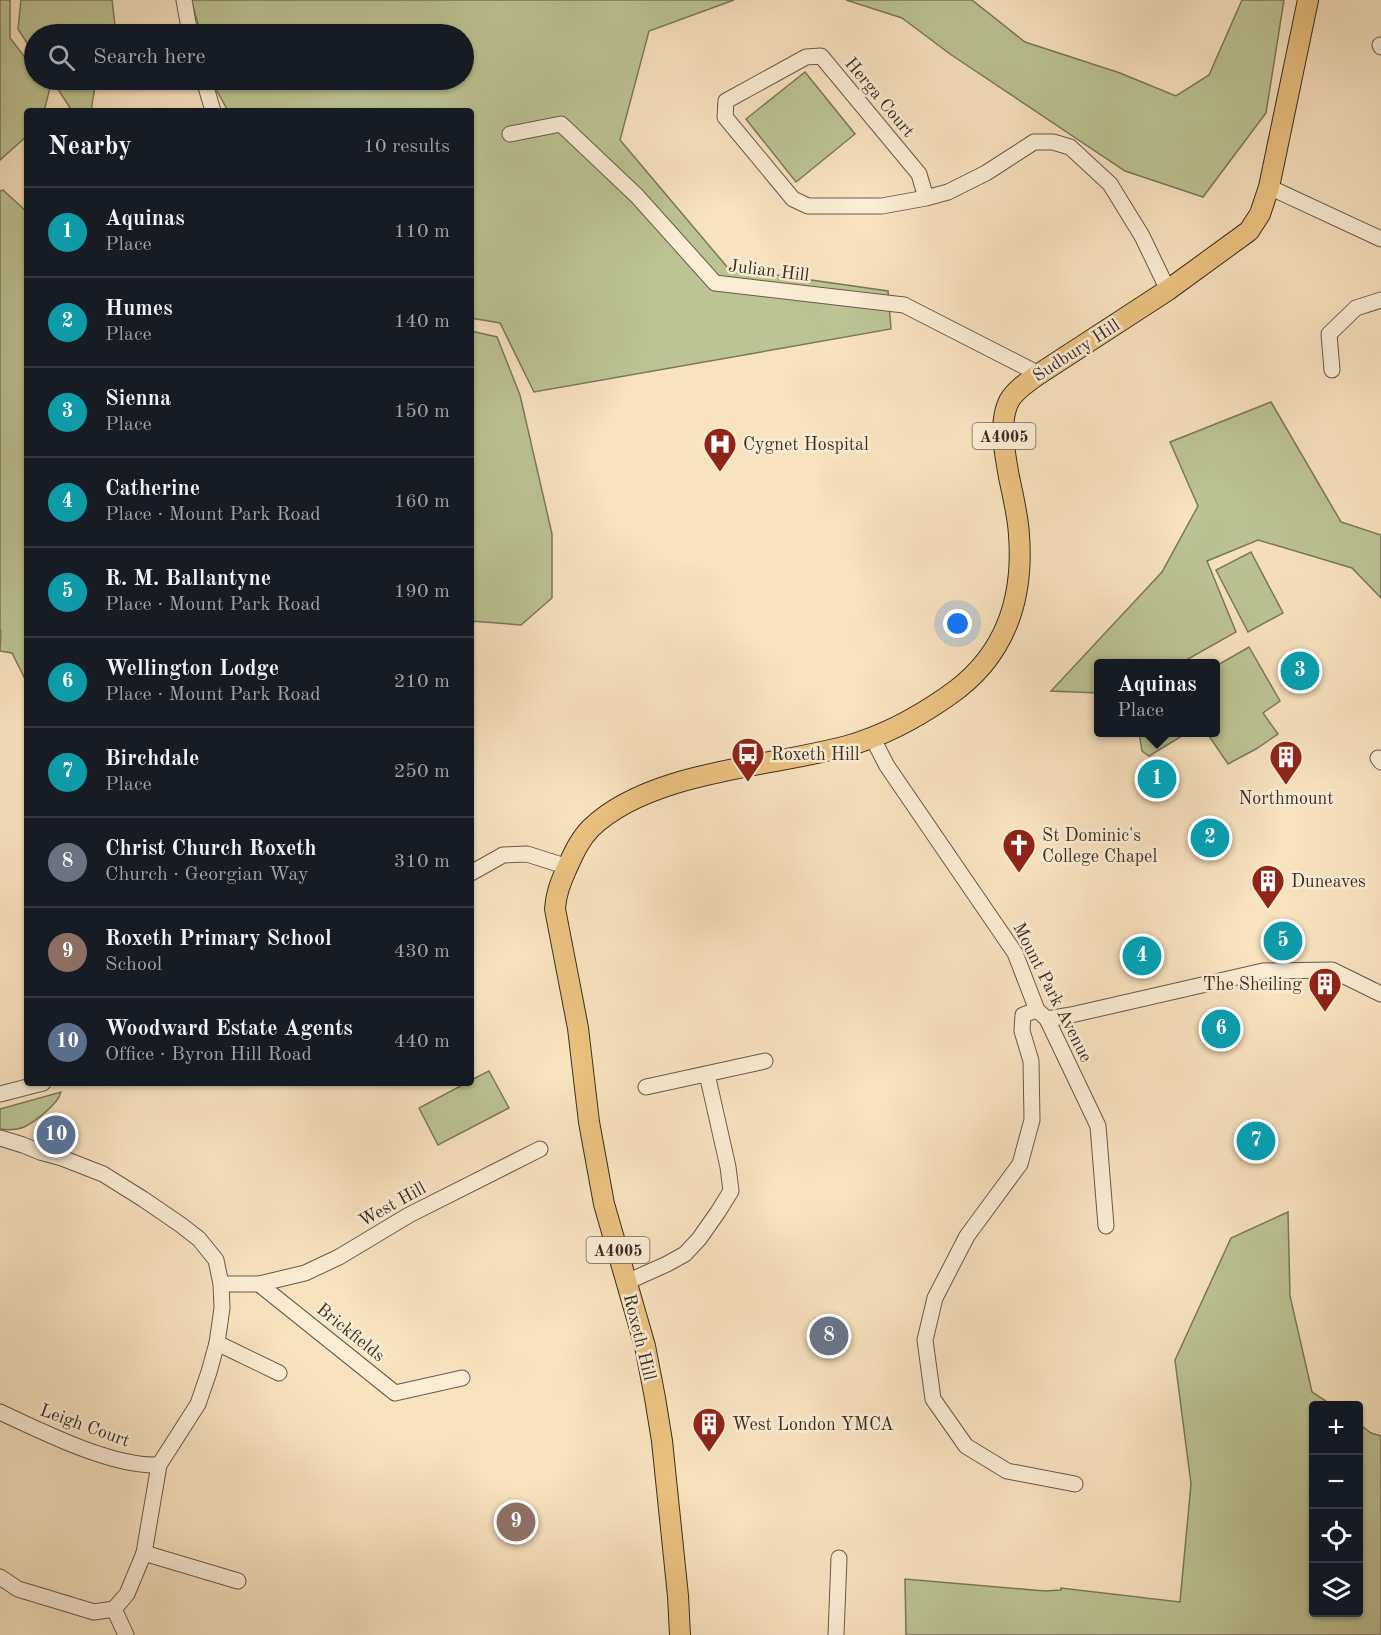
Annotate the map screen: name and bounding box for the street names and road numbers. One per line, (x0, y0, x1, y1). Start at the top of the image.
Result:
street label: Herga Court (841, 54, 918, 141)
street label: Julian Hill (727, 257, 811, 285)
street label: Sudbury Hill (1030, 316, 1123, 386)
road number: A4005 (972, 423, 1036, 449)
street label: Mount Park Avenue (1009, 920, 1095, 1065)
street label: West Hill (356, 1179, 429, 1231)
road number: A4005 (586, 1237, 650, 1263)
street label: Roxeth Hill (620, 1292, 658, 1382)
street label: Brickfields (313, 1300, 388, 1366)
street label: Leigh Court (37, 1401, 132, 1450)

